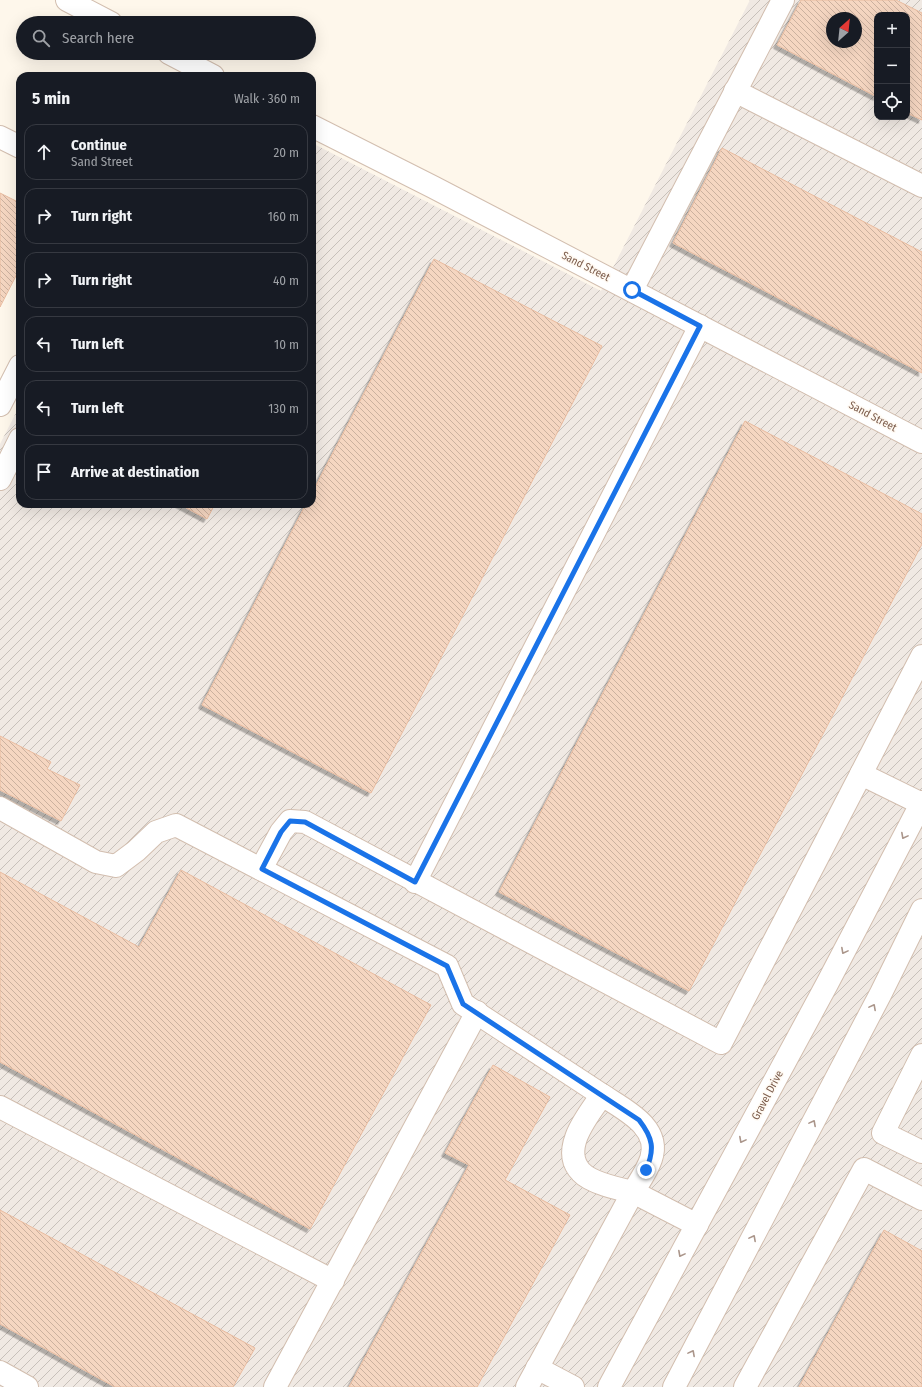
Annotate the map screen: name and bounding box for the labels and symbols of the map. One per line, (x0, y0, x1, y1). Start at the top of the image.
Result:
north arrow (826, 12, 862, 48)
street label: Sand Street (560, 249, 612, 284)
route start (623, 281, 641, 299)
street label: Sand Street (847, 398, 899, 435)
one-way arrow (901, 832, 909, 839)
one-way arrow (841, 947, 848, 955)
one-way arrow (869, 1004, 876, 1012)
street label: Gravel Drive (749, 1068, 786, 1122)
one-way arrow (808, 1119, 816, 1127)
one-way arrow (740, 1136, 747, 1143)
route end (637, 1161, 655, 1179)
one-way arrow (748, 1235, 756, 1242)
one-way arrow (678, 1250, 685, 1257)
one-way arrow (687, 1350, 695, 1357)

